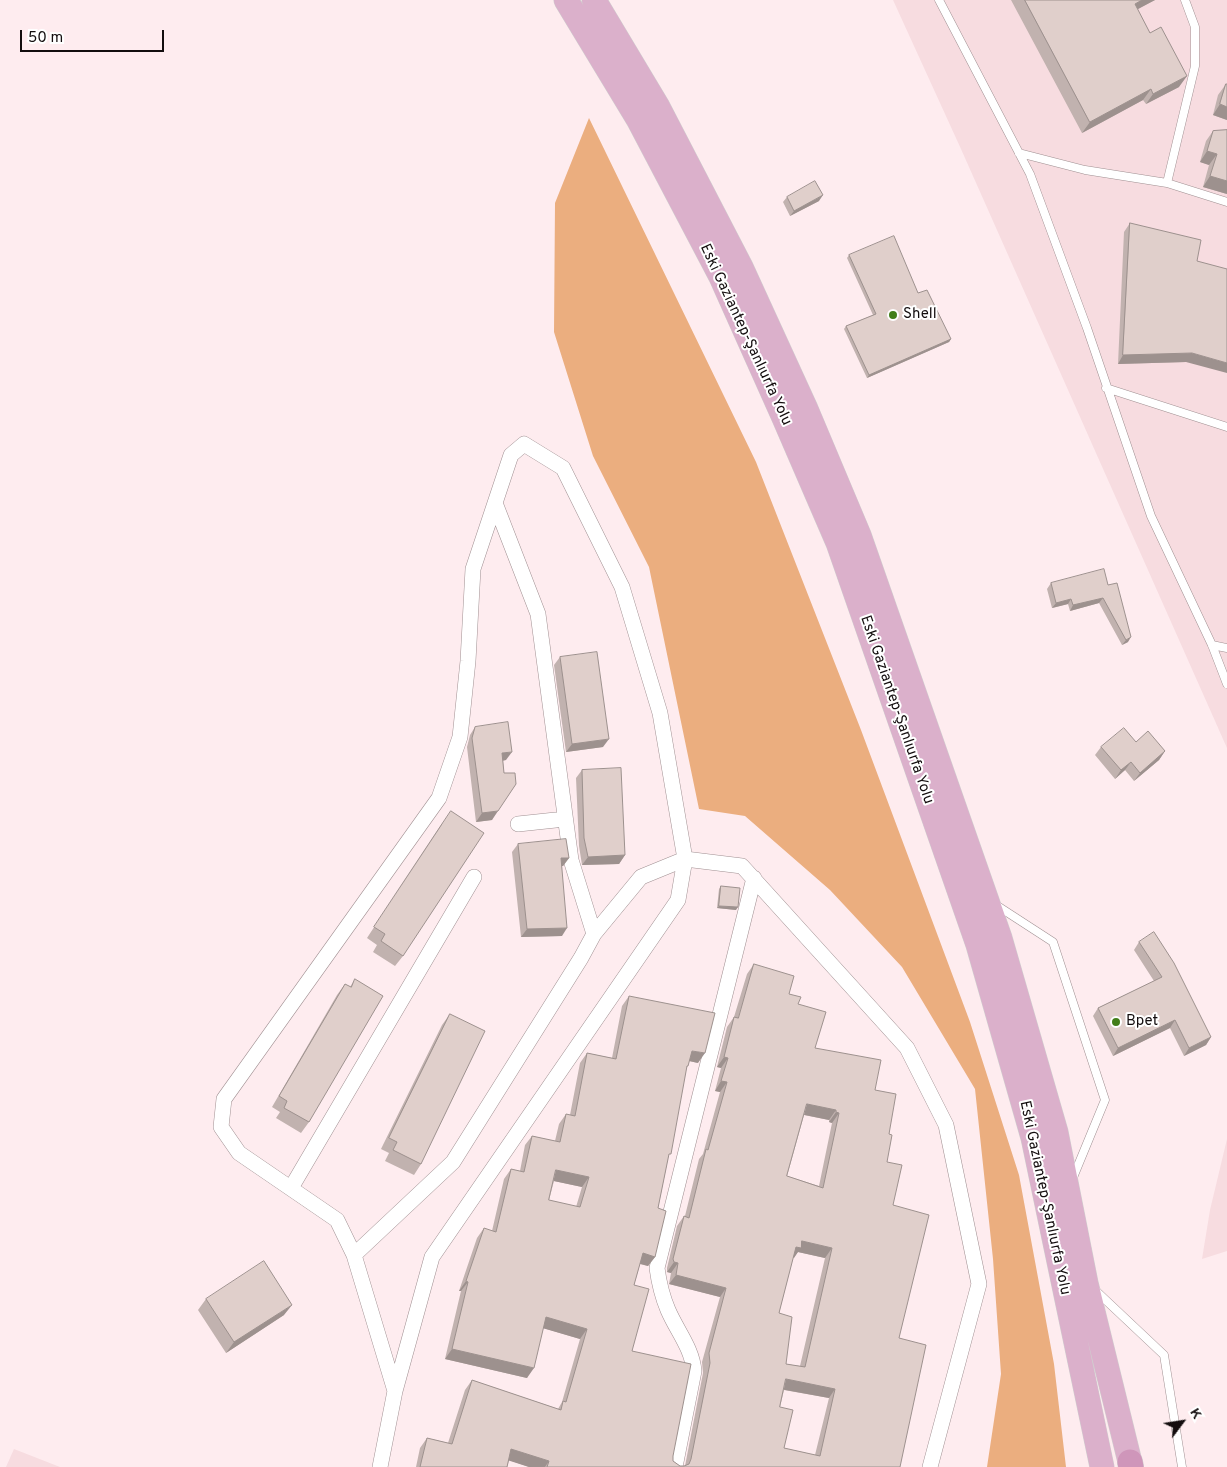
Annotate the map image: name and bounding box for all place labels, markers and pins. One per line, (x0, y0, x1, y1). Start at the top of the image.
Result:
place label: Shell (903, 306, 937, 324)
marker: Shell (887, 309, 899, 321)
place label: Bpet (1126, 1013, 1158, 1031)
marker: Bpet (1110, 1016, 1122, 1028)

